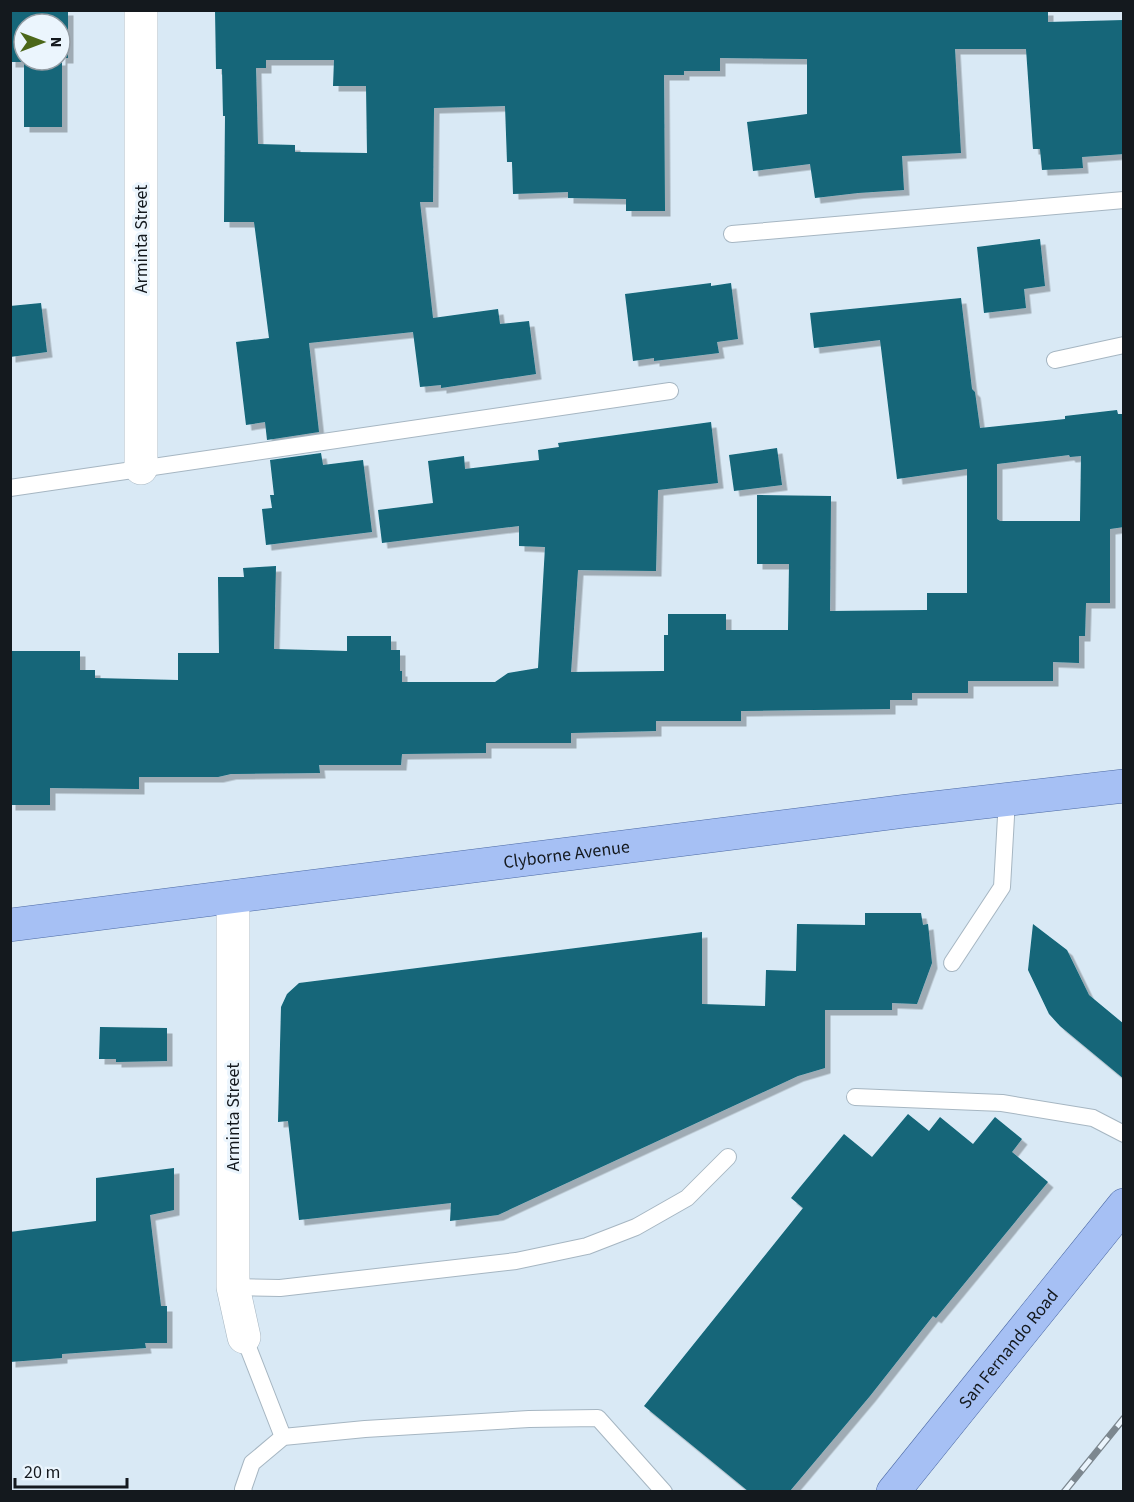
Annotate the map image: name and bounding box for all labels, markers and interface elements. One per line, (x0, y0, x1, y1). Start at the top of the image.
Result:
north arrow (12, 12, 72, 72)
text: N (45, 37, 67, 47)
street label: Arminta Street (129, 185, 154, 293)
street label: Clyborne Avenue (502, 834, 631, 875)
street label: Arminta Street (221, 1063, 246, 1171)
street label: San Fernando Road (953, 1284, 1065, 1414)
scale bar (15, 1451, 128, 1489)
text: 20 m (24, 1460, 60, 1485)

